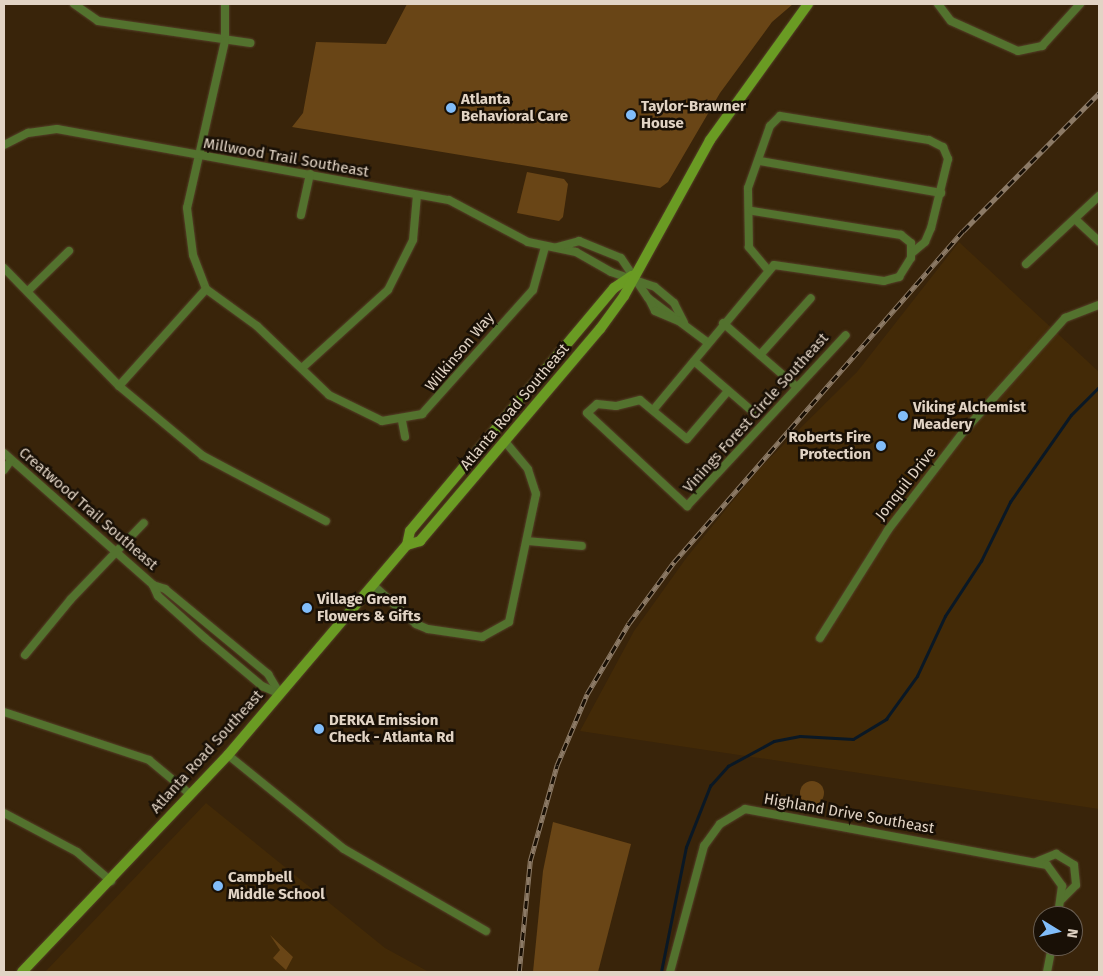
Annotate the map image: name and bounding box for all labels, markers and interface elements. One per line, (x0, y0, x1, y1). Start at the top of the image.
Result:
place label: Atlanta Behavioral Care (461, 90, 568, 125)
place label: Taylor-Brawner House (641, 97, 746, 132)
marker: Atlanta Behavioral Care (445, 102, 457, 114)
marker: Taylor-Brawner House (625, 109, 637, 121)
street label: Millwood Trail Southeast (202, 135, 370, 181)
street label: Wilkinson Way (422, 309, 498, 395)
street label: Vinings Forest Circle Southeast (680, 330, 832, 496)
street label: Atlanta Road Southeast (457, 340, 573, 474)
place label: Viking Alchemist Meadery (913, 398, 1026, 433)
marker: Viking Alchemist Meadery (897, 410, 909, 422)
place label: Roberts Fire Protection (788, 428, 871, 463)
marker: Roberts Fire Protection (875, 440, 887, 452)
street label: Creatwood Trail Southeast (15, 444, 161, 574)
street label: Jonquil Drive (872, 444, 940, 524)
place label: Village Green Flowers & Gifts (317, 590, 421, 625)
marker: Village Green Flowers & Gifts (301, 602, 313, 614)
street label: Atlanta Road Southeast (147, 687, 267, 817)
place label: DERKA Emission Check - Atlanta Rd (329, 711, 454, 746)
marker: DERKA Emission Check - Atlanta Rd (313, 723, 325, 735)
street label: Highland Drive Southeast (762, 790, 936, 838)
place label: Campbell Middle School (228, 868, 325, 903)
marker: Campbell Middle School (212, 880, 224, 892)
north arrow (1033, 906, 1083, 956)
text: N (1063, 927, 1081, 939)

